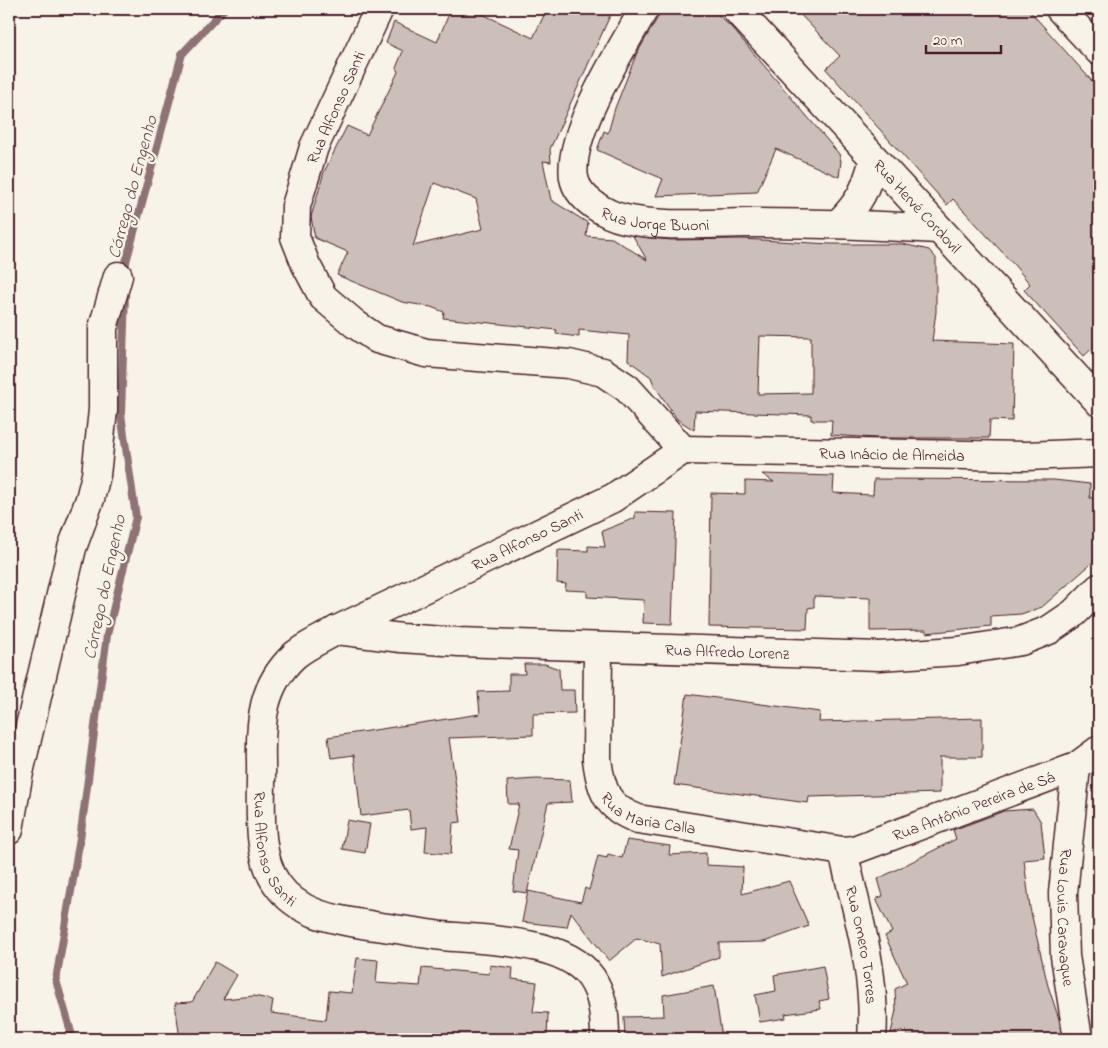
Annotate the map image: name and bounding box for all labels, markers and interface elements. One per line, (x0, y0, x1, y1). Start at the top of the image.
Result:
scale bar (926, 22, 1000, 54)
text: 20 m (933, 30, 963, 52)
street label: Rua Alfonso Santi (301, 47, 373, 168)
water label: Córrego do Engenho (102, 112, 166, 262)
street label: Rua Hervé Cordovil (867, 155, 966, 260)
street label: Rua Jorge Buoni (596, 201, 710, 238)
street label: Rua Inácio de Almeida (819, 442, 965, 469)
street label: Rua Alfonso Santi (468, 503, 588, 578)
water label: Córrego do Engenho (78, 512, 134, 662)
street label: Rua Alfredo Lorenz (664, 639, 790, 667)
street label: Rua Antônio Pereira de Sá (889, 766, 1059, 849)
street label: Rua Maria Calla (593, 788, 697, 842)
street label: Rua Alfonso Santi (247, 791, 301, 914)
street label: Rua Louis Caravaque (1049, 847, 1080, 989)
street label: Rua Omero Torres (838, 884, 882, 1005)

